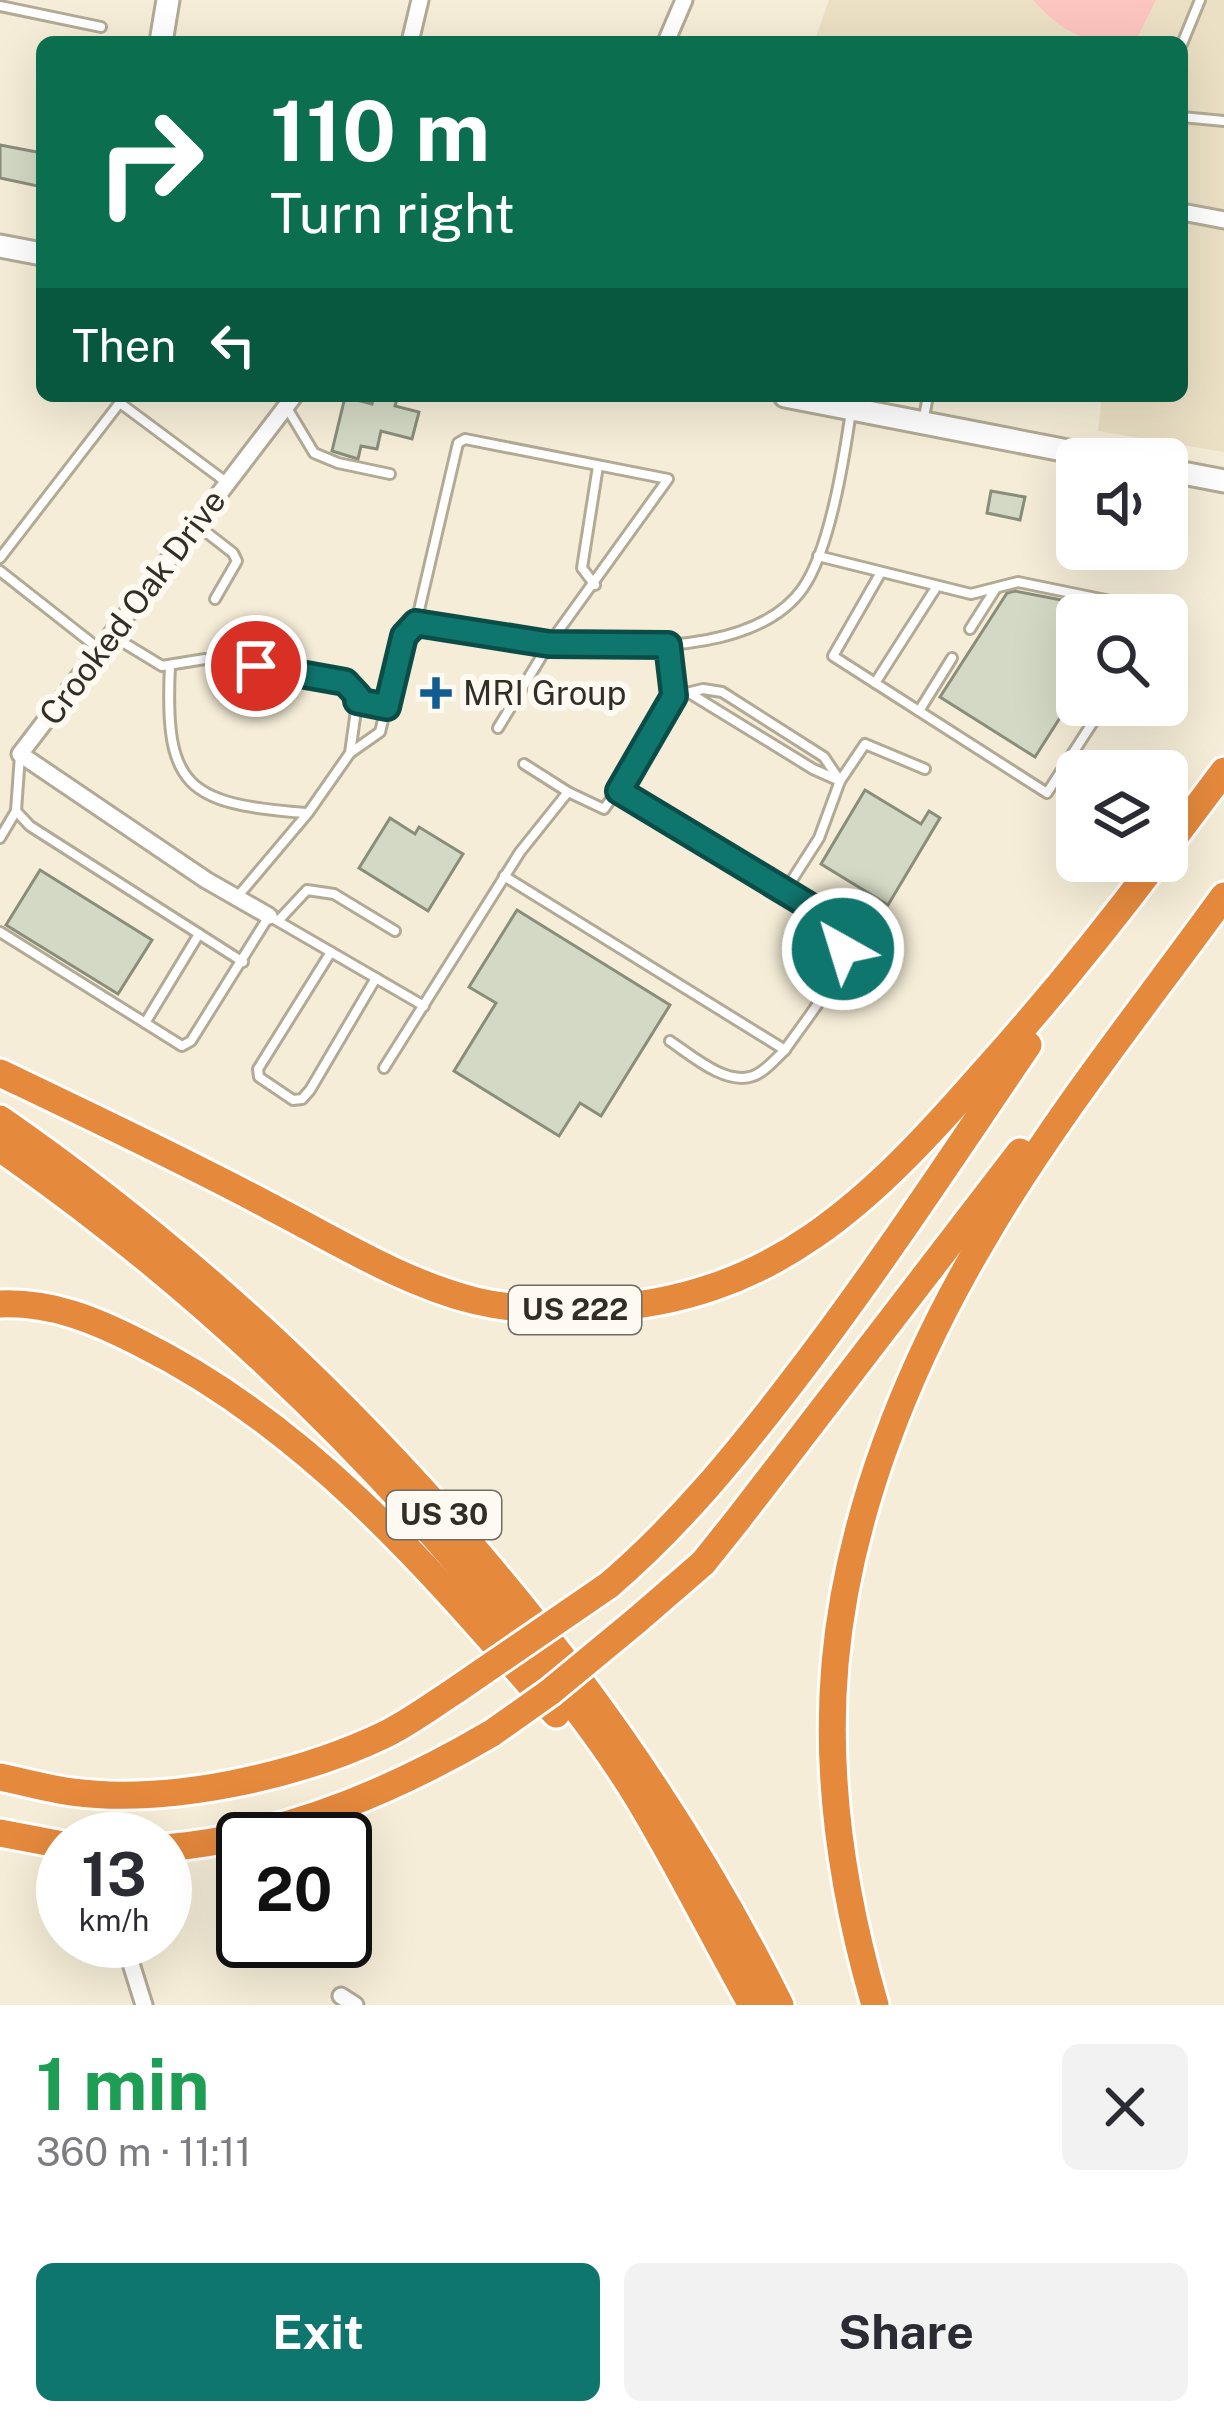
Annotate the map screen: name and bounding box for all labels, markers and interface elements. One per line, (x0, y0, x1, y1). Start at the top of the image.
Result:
text: 110 m (270, 81, 490, 180)
icon: right (72, 84, 228, 240)
text: Turn right (270, 182, 515, 245)
icon: left (200, 312, 266, 378)
text: Then (72, 319, 176, 372)
map controls (1056, 438, 1188, 882)
button: sound (1056, 438, 1188, 570)
street label: Crooked Oak Drive (31, 482, 233, 732)
button: search (1056, 594, 1188, 726)
pin (205, 615, 307, 717)
icon: arrive (223, 633, 289, 699)
place label: MRI Group (463, 674, 626, 712)
marker: MRI Group (420, 677, 452, 709)
button: layers (1056, 750, 1188, 882)
position arrow (780, 886, 906, 1012)
road number: US 222 (509, 1286, 641, 1334)
road number: US 30 (387, 1491, 501, 1539)
speed limit sign: 20 (216, 1812, 372, 1968)
text: 13 (81, 1839, 147, 1910)
text: km/h (79, 1902, 149, 1938)
text: 1 min (36, 2042, 210, 2126)
button: close (1062, 2044, 1188, 2170)
text: 360 m · 11:11 (36, 2129, 251, 2175)
button: Exit (36, 2263, 600, 2401)
button: Share (624, 2263, 1188, 2401)

